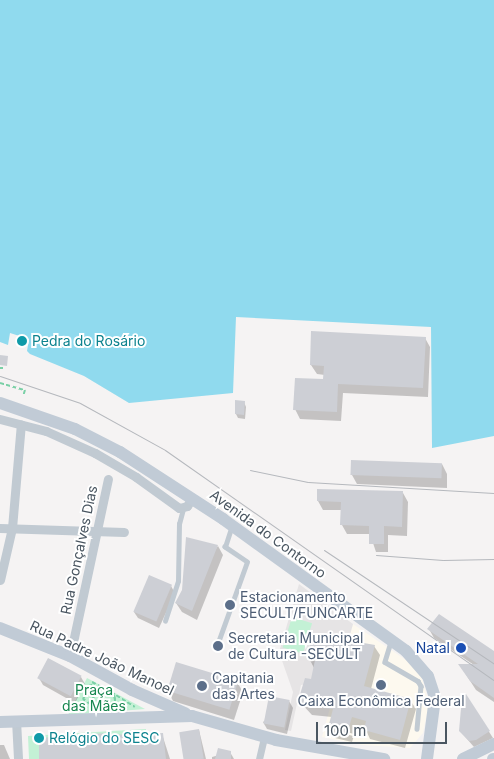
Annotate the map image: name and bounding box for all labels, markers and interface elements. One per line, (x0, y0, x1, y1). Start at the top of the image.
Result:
place label: Pedra do Rosário (32, 333, 145, 349)
marker: Pedra do Rosário (16, 335, 28, 347)
street label: Rua Gonçalves Dias (57, 484, 101, 616)
street label: Avenida do Contorno (207, 486, 329, 582)
place label: Estacionamento SECULT/FUNCARTE (240, 589, 373, 622)
marker: Estacionamento SECULT/FUNCARTE (224, 599, 236, 611)
street label: Rua Padre João Manoel (27, 617, 177, 699)
place label: Secretaria Municipal de Cultura -SECULT (228, 630, 363, 662)
marker: Secretaria Municipal de Cultura -SECULT (212, 640, 224, 652)
place label: Natal (416, 640, 450, 656)
marker: Natal (454, 641, 468, 655)
place label: Capitania das Artes (212, 670, 275, 702)
marker: Caixa Econômica Federal (375, 679, 387, 691)
marker: Capitania das Artes (196, 680, 208, 692)
park label: Praça das Mães (62, 682, 126, 714)
place label: Caixa Econômica Federal (297, 693, 465, 709)
scale bar (319, 712, 450, 744)
text: 100 m (324, 721, 366, 740)
place label: Relógio do SESC (49, 730, 160, 746)
marker: Relógio do SESC (33, 732, 45, 744)

